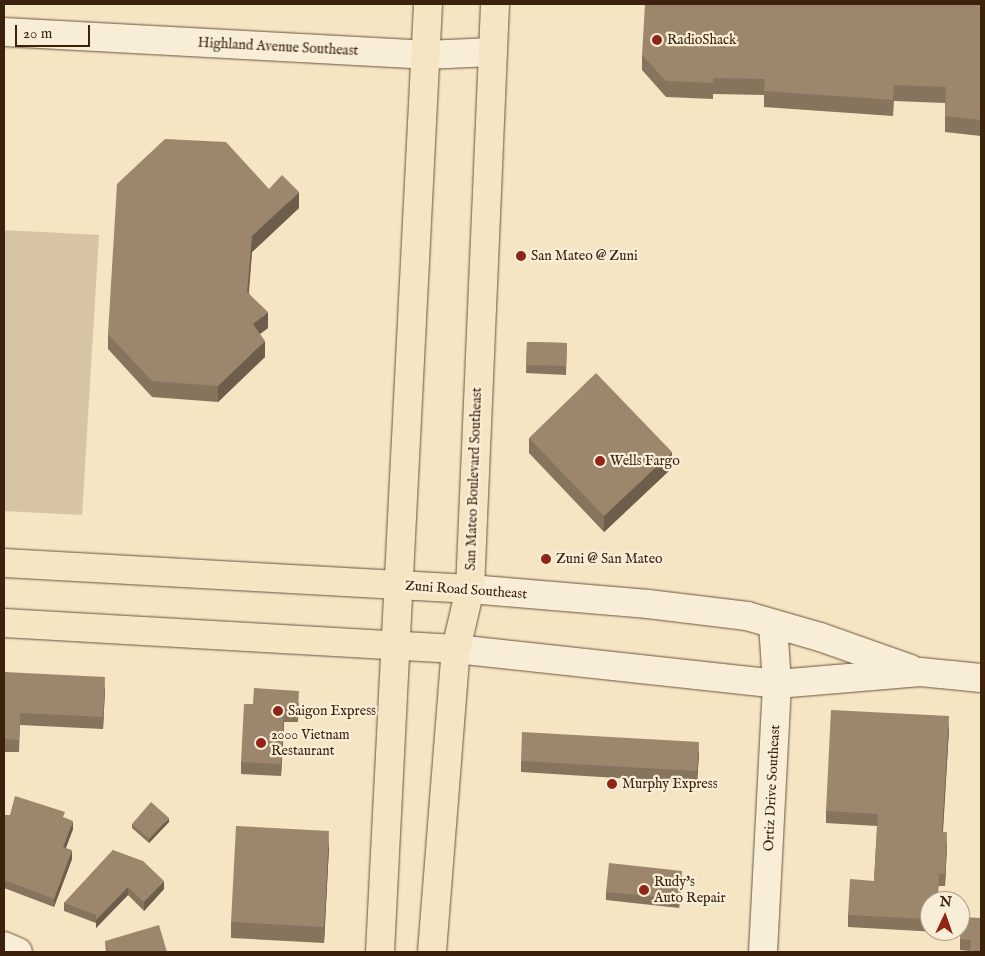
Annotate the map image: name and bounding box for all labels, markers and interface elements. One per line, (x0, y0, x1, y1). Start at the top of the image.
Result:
scale bar (18, 15, 92, 47)
text: 20 m (23, 24, 52, 43)
place label: RadioShack (667, 32, 736, 48)
street label: Highland Avenue Southeast (197, 34, 359, 60)
marker: RadioShack (651, 34, 663, 46)
place label: San Mateo @ Zuni (531, 248, 638, 264)
marker: San Mateo @ Zuni (515, 250, 527, 262)
street label: San Mateo Boulevard Southeast (462, 387, 486, 571)
place label: Wells Fargo (610, 453, 680, 469)
marker: Wells Fargo (594, 455, 606, 467)
place label: Zuni @ San Mateo (556, 551, 663, 567)
marker: Zuni @ San Mateo (540, 553, 552, 565)
street label: Zuni Road Southeast (404, 577, 528, 603)
place label: Saigon Express (288, 703, 376, 719)
marker: Saigon Express (272, 705, 284, 717)
street label: Ortiz Drive Southeast (760, 724, 784, 852)
place label: 2000 Vietnam Restaurant (271, 727, 350, 760)
marker: 2000 Vietnam Restaurant (255, 737, 267, 749)
place label: Murphy Express (622, 776, 718, 792)
marker: Murphy Express (606, 778, 618, 790)
place label: Rudy's Auto Repair (654, 874, 726, 906)
marker: Rudy's Auto Repair (638, 884, 650, 896)
north arrow (920, 891, 970, 941)
text: N (939, 893, 952, 911)

